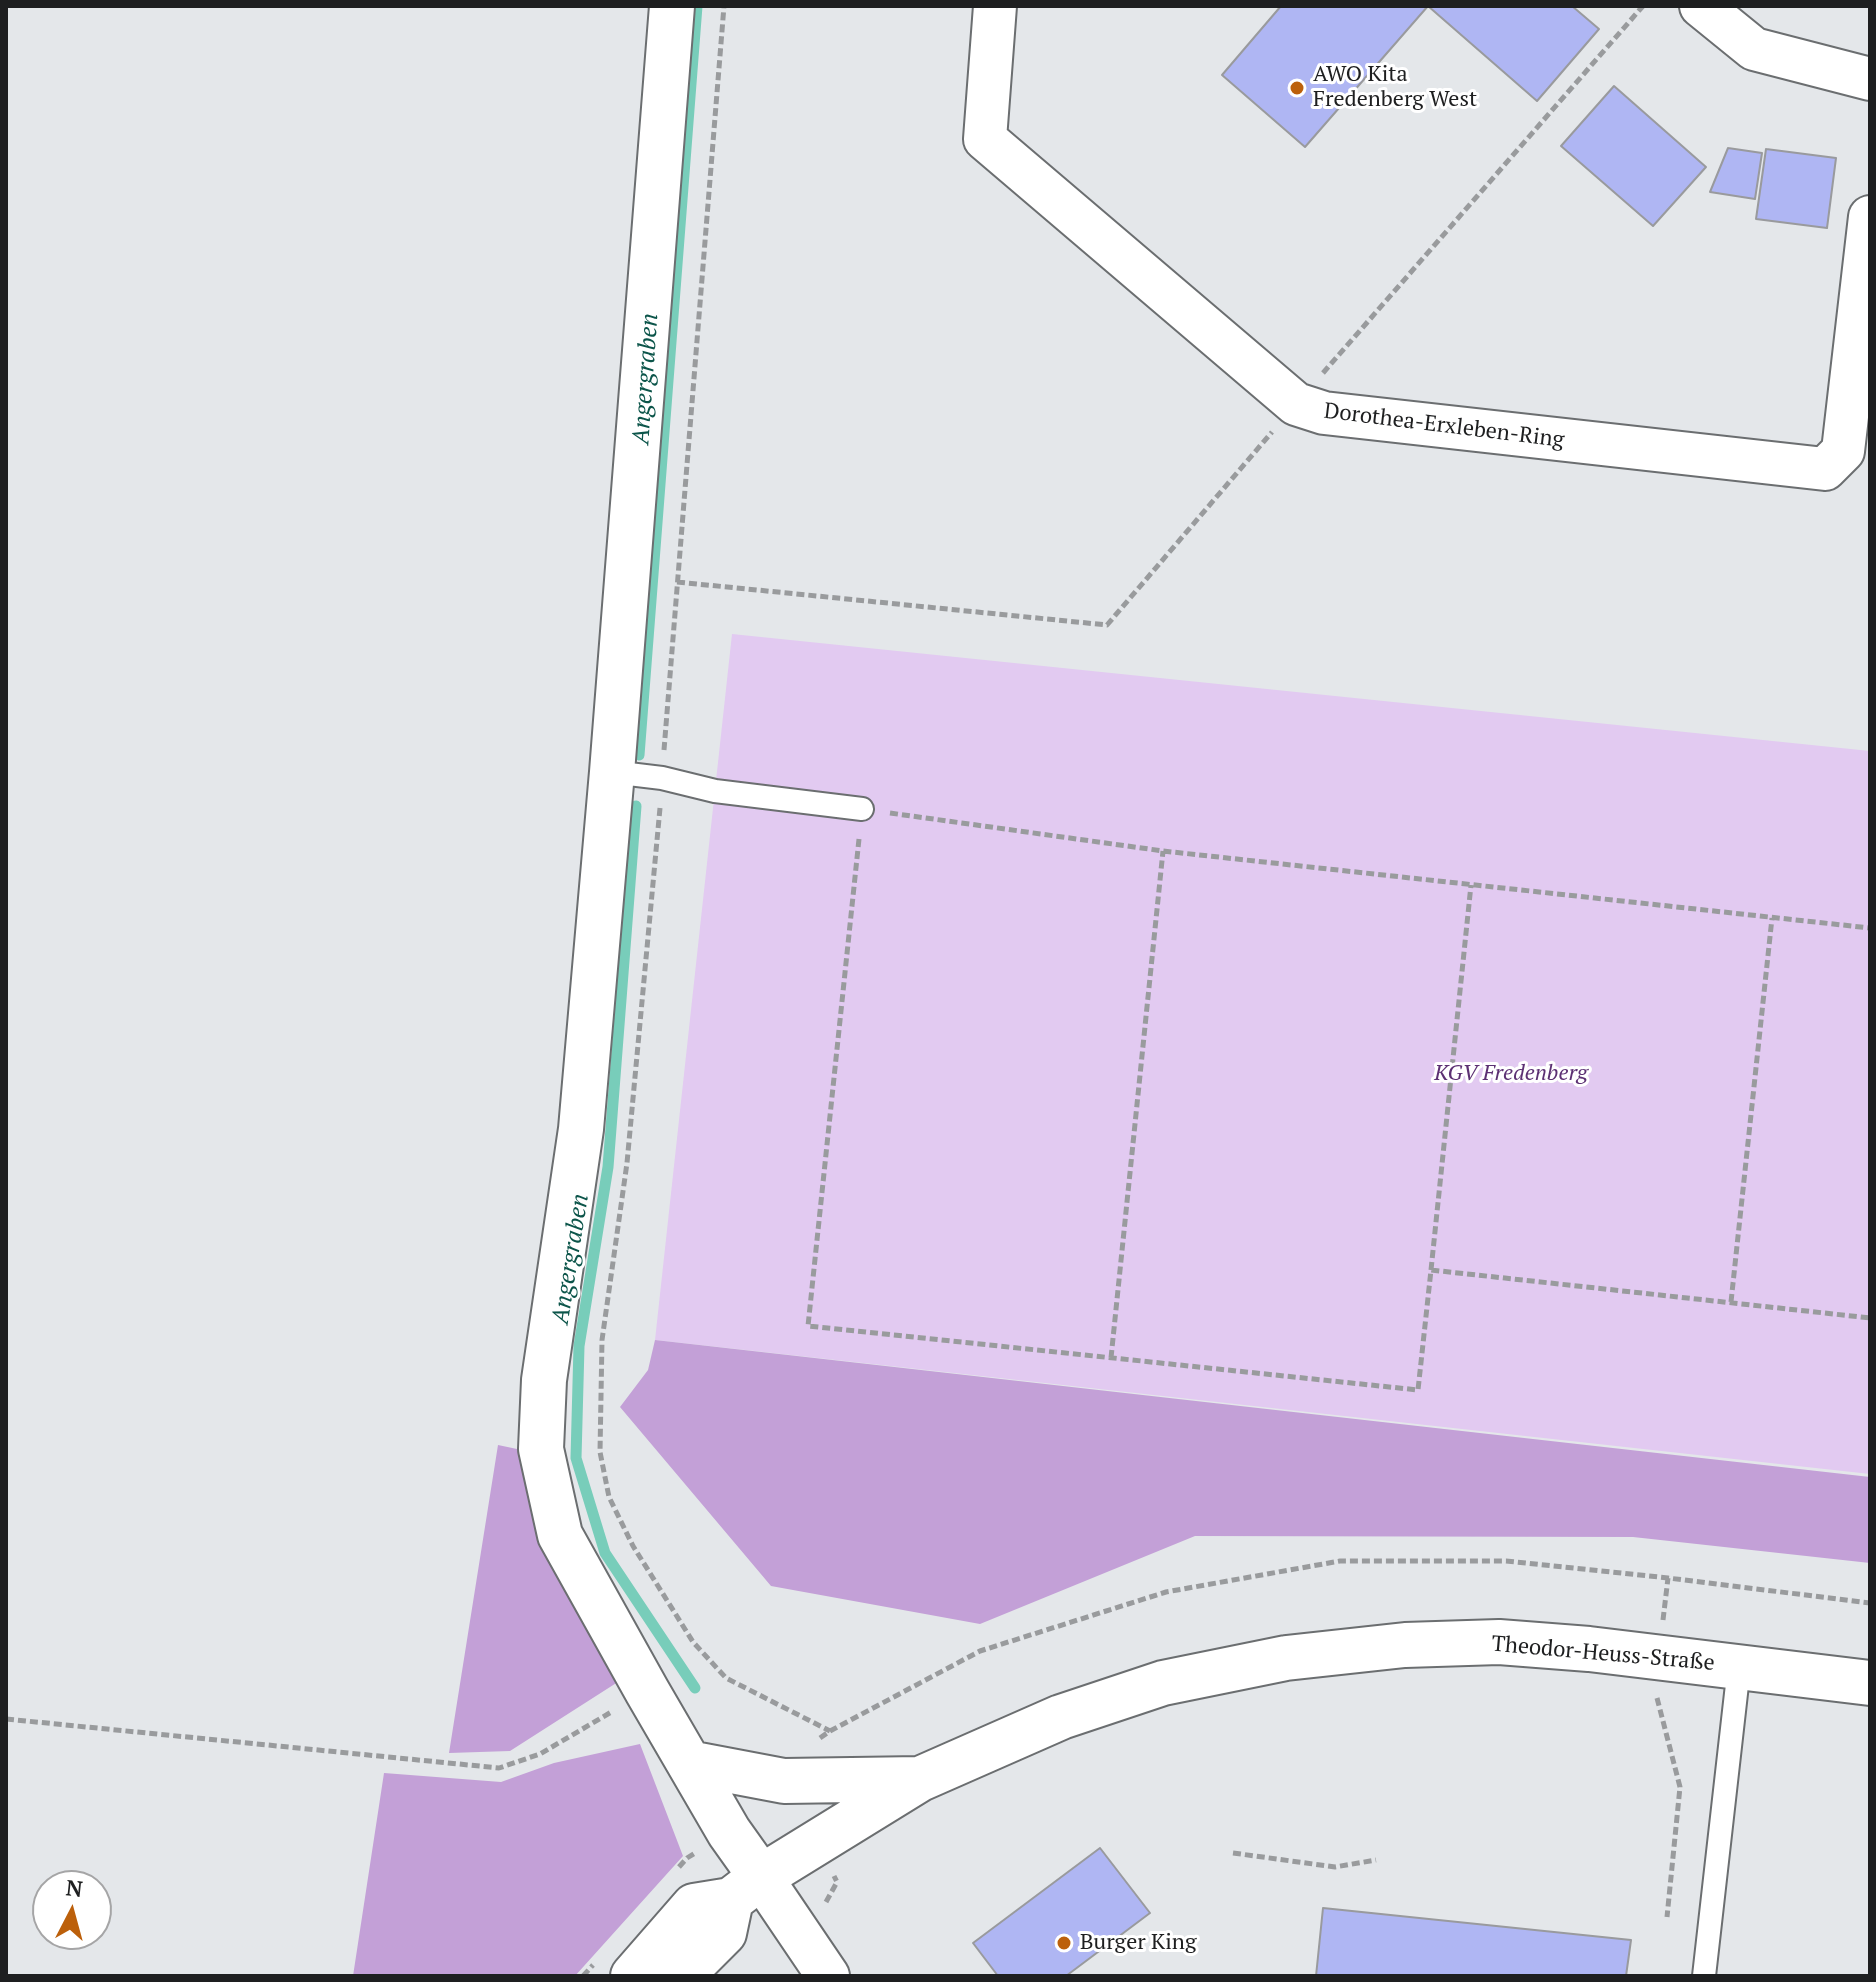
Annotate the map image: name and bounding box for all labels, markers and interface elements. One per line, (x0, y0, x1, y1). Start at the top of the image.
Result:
place label: AWO Kita Fredenberg West (1313, 62, 1477, 114)
marker: AWO Kita Fredenberg West (1288, 79, 1306, 97)
water label: Angergraben (627, 312, 665, 446)
street label: Dorothea-Erxleben-Ring (1322, 398, 1566, 454)
park label: KGV Fredenberg (1434, 1061, 1588, 1087)
water label: Angergraben (546, 1192, 596, 1326)
street label: Theodor-Heuss-Straße (1490, 1631, 1716, 1677)
north arrow (32, 1870, 112, 1950)
text: N (65, 1872, 84, 1903)
place label: Burger King (1080, 1930, 1197, 1956)
marker: Burger King (1055, 1934, 1073, 1952)

